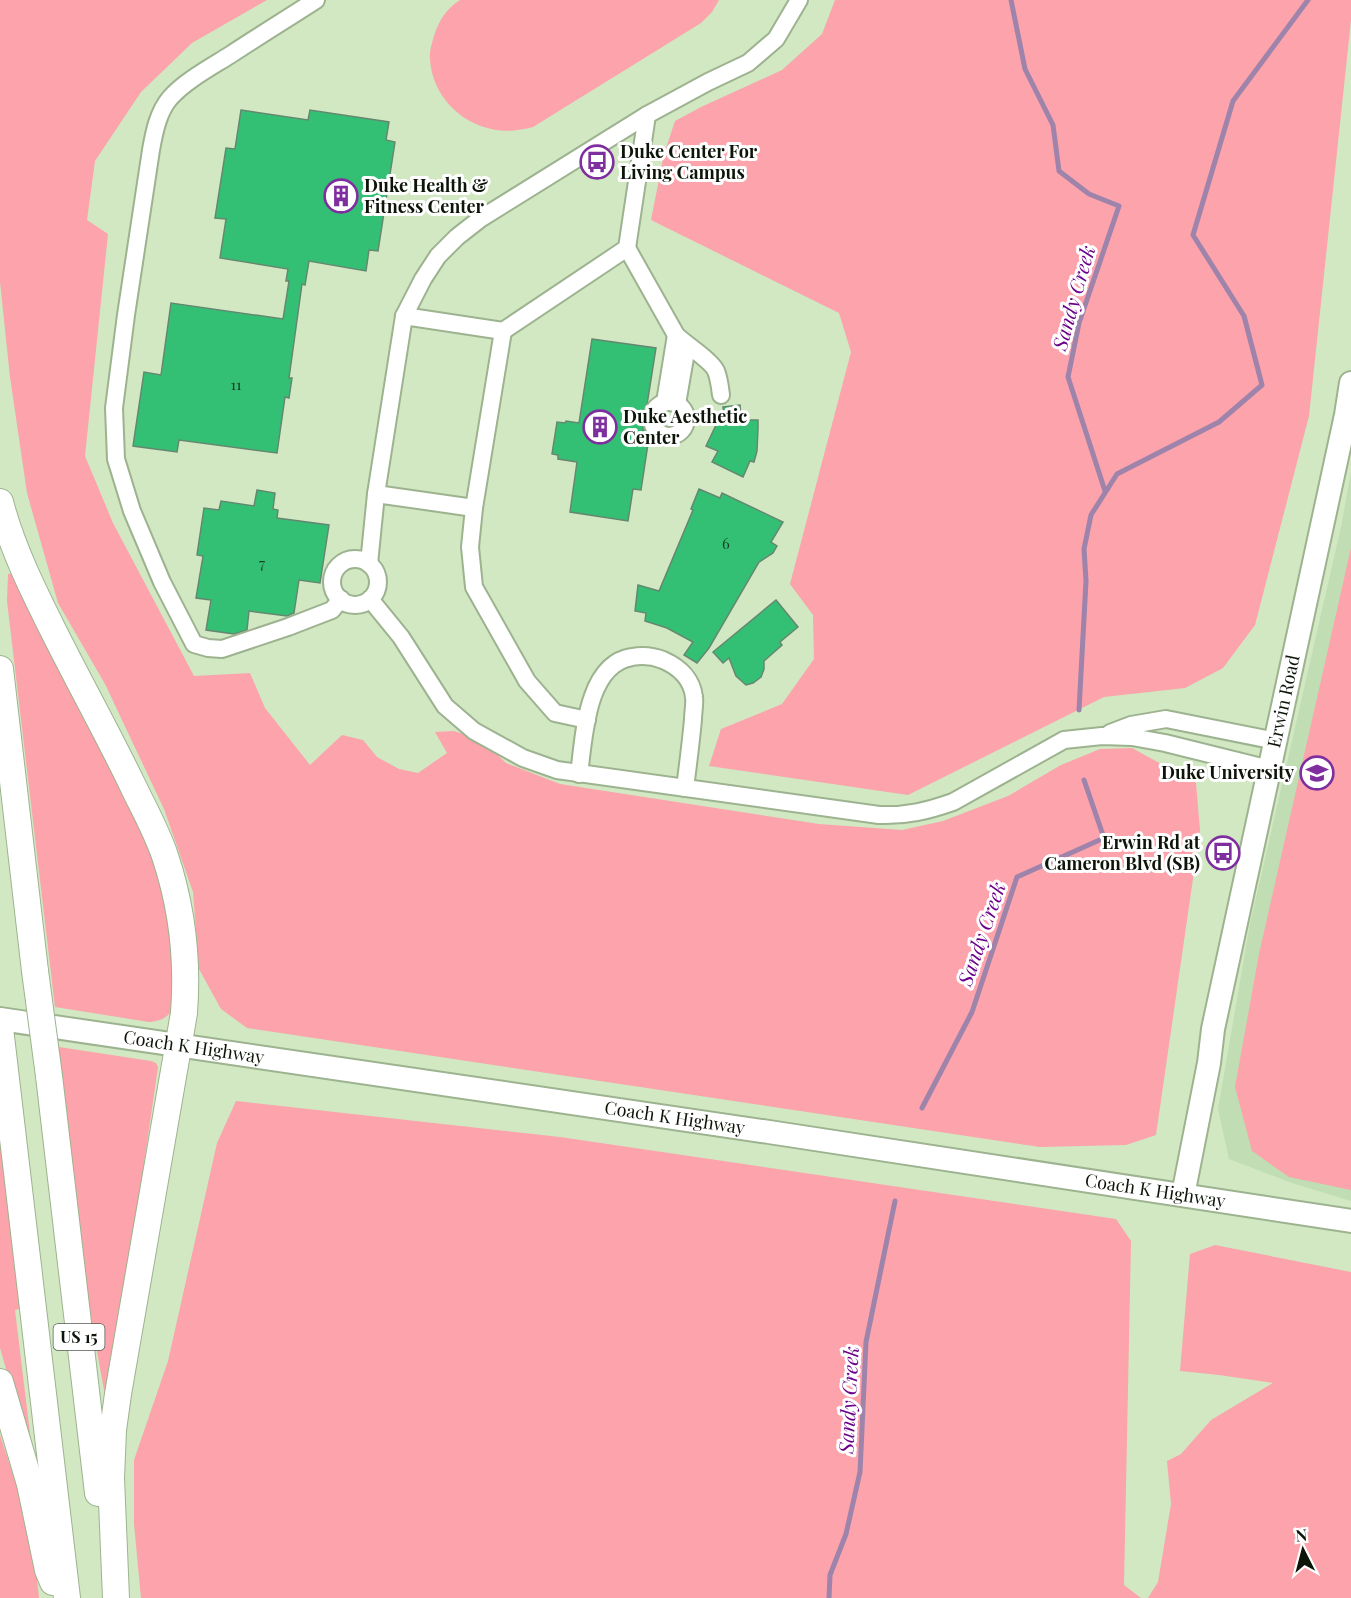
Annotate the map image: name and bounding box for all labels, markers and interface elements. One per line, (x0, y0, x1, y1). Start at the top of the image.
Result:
place label: Duke Center For Living Campus (620, 139, 758, 184)
bus stop icon: Duke Center For Living Campus (579, 144, 615, 180)
place label: Duke Health & Fitness Center (364, 173, 488, 218)
building icon: Duke Health & Fitness Center (323, 178, 359, 214)
water label: Sandy Creek (1044, 242, 1100, 354)
house number: 11 (230, 374, 242, 394)
place label: Duke Aesthetic Center (623, 404, 747, 449)
building icon: Duke Aesthetic Center (582, 409, 618, 445)
house number: 6 (722, 533, 730, 553)
house number: 7 (259, 553, 265, 573)
street label: Erwin Road (1261, 652, 1305, 750)
school or university icon: Duke University (1299, 755, 1335, 791)
place label: Duke University (1161, 760, 1295, 784)
place label: Erwin Rd at Cameron Blvd (SB) (1044, 830, 1201, 875)
bus stop icon: Erwin Rd at Cameron Blvd (SB) (1205, 835, 1241, 871)
water label: Sandy Creek (950, 878, 1011, 990)
street label: Coach K Highway (122, 1024, 266, 1069)
street label: Coach K Highway (603, 1095, 747, 1139)
street label: Coach K Highway (1083, 1167, 1227, 1213)
road number: US 15 (54, 1324, 104, 1350)
water label: Sandy Creek (831, 1345, 864, 1455)
north arrow (1273, 1520, 1333, 1580)
text: N (1295, 1523, 1309, 1546)

